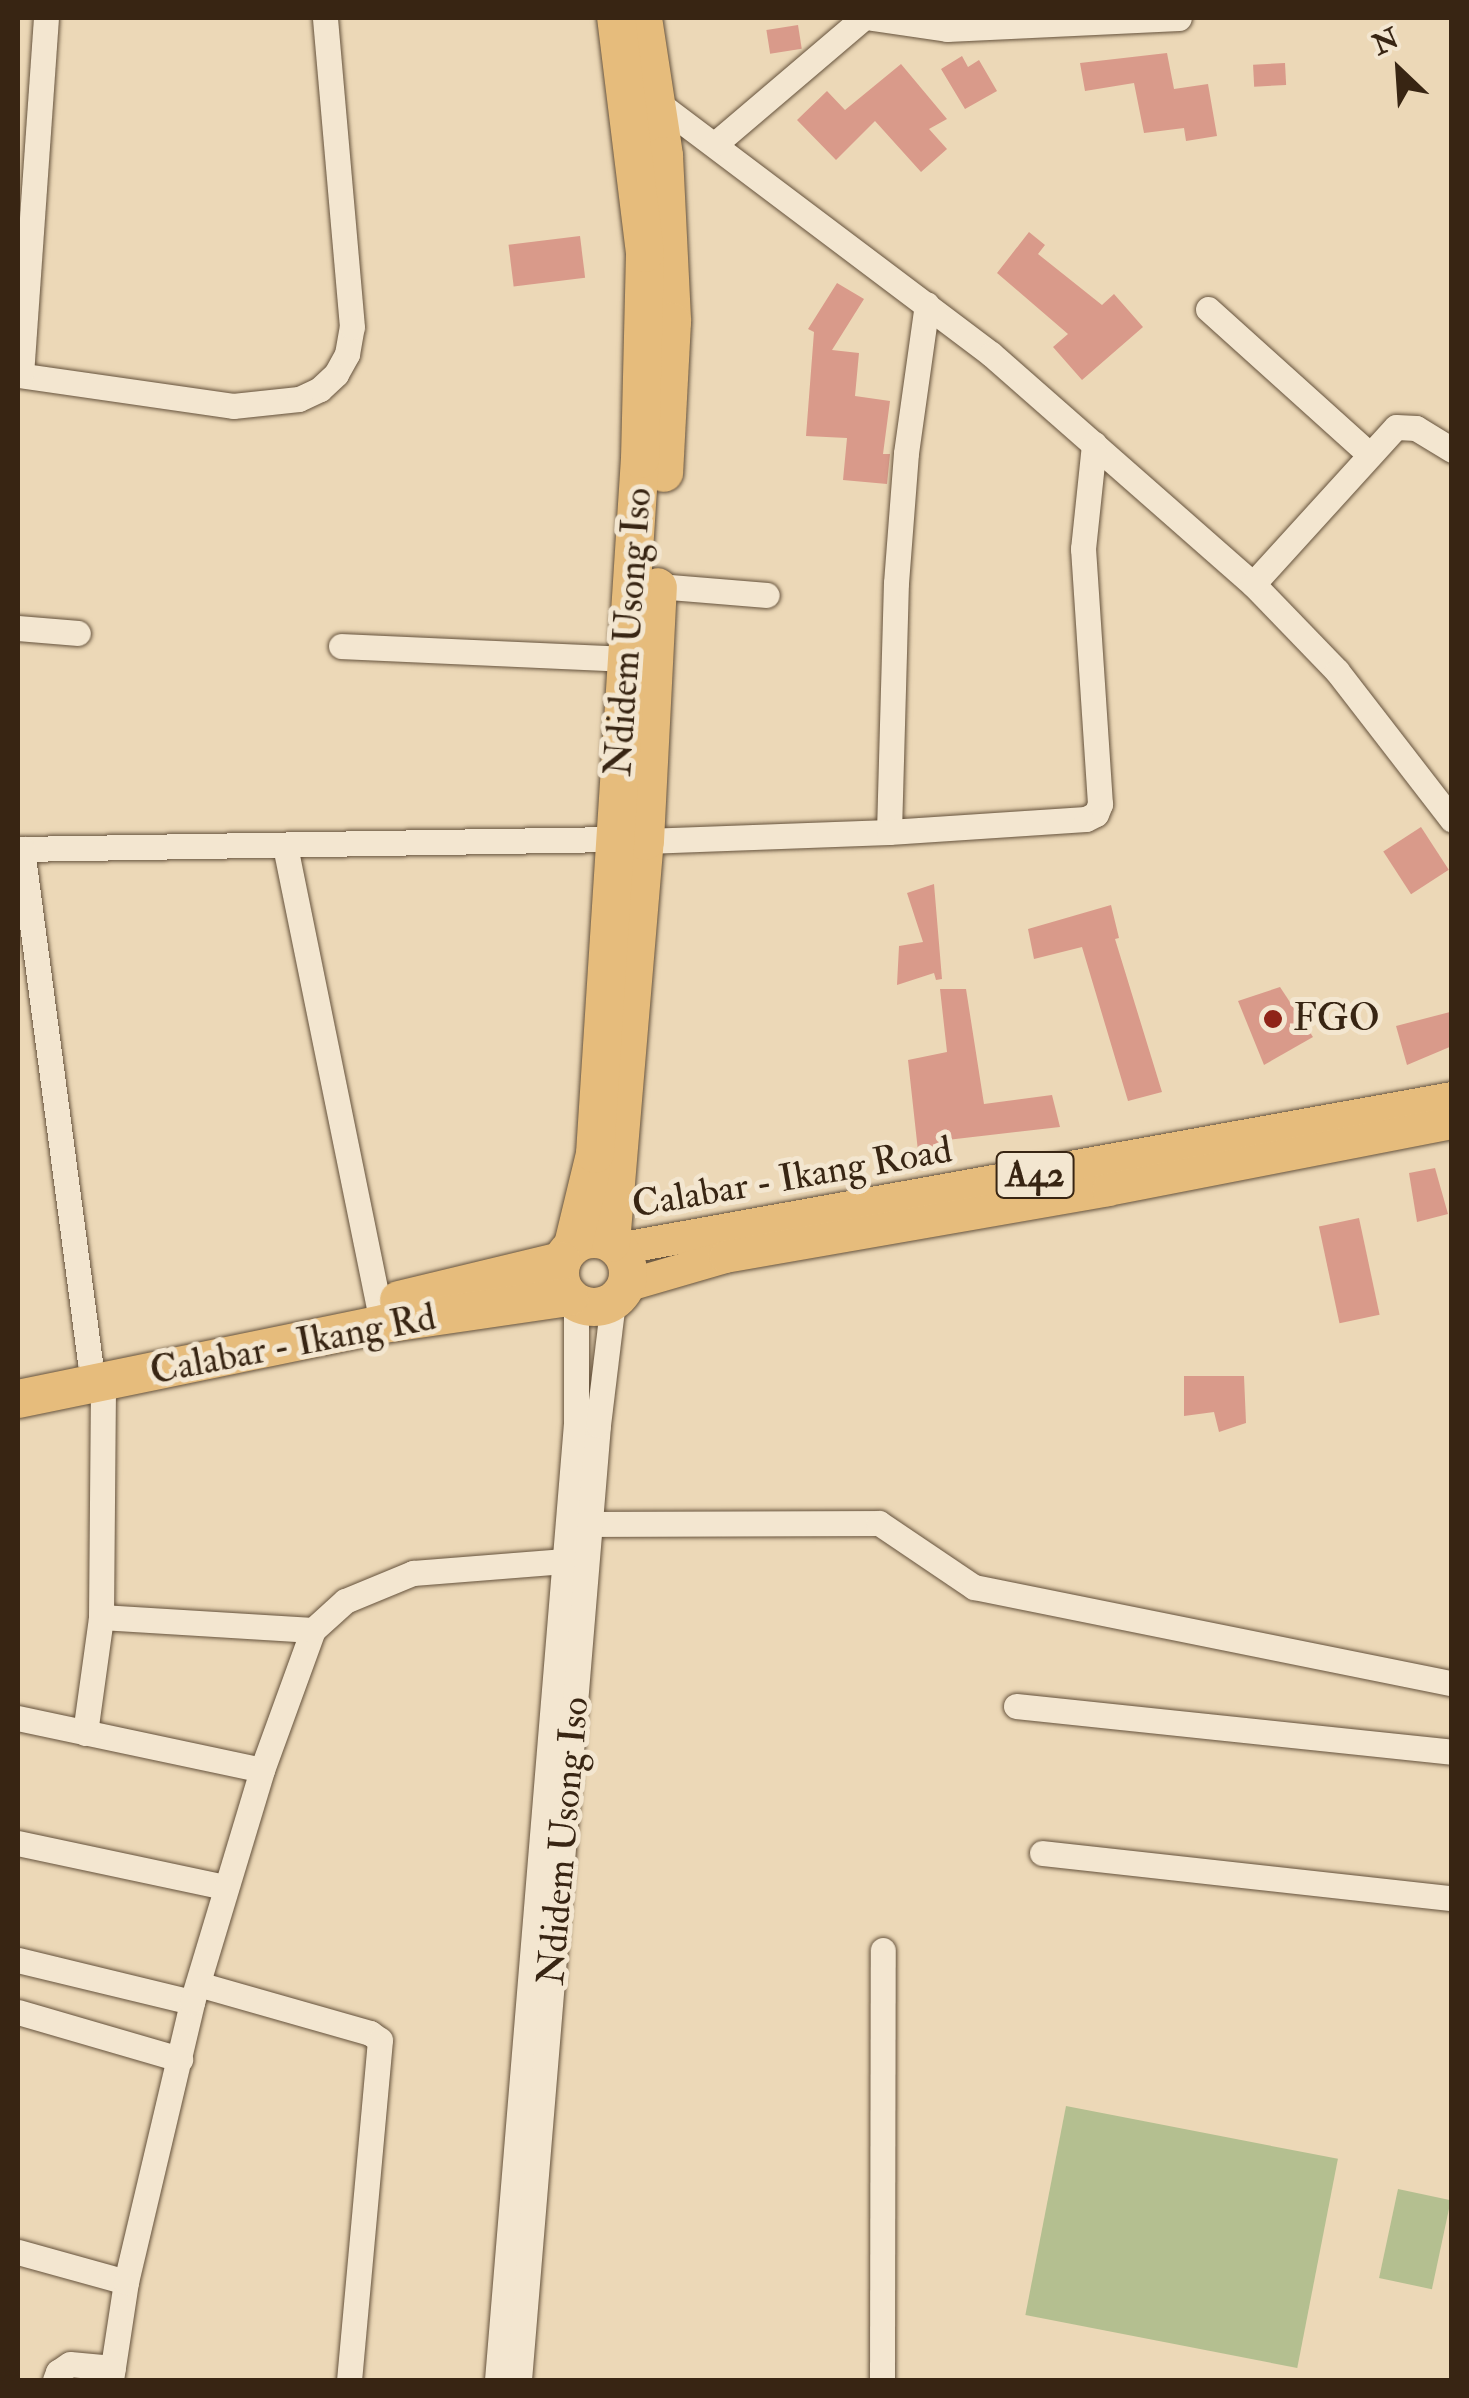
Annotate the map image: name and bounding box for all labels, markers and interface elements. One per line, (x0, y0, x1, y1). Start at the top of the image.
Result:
north arrow (1349, 20, 1449, 120)
text: N (1367, 21, 1405, 64)
street label: Ndidem Usong Iso (596, 486, 662, 778)
place label: FGO (1293, 996, 1380, 1042)
marker: FGO (1262, 1008, 1284, 1030)
street label: Calabar - Ikang Road (629, 1127, 955, 1229)
road number: A42 (995, 1145, 1075, 1205)
street label: Calabar - Ikang Rd (146, 1295, 440, 1395)
street label: Ndidem Usong Iso (529, 1695, 599, 1987)

